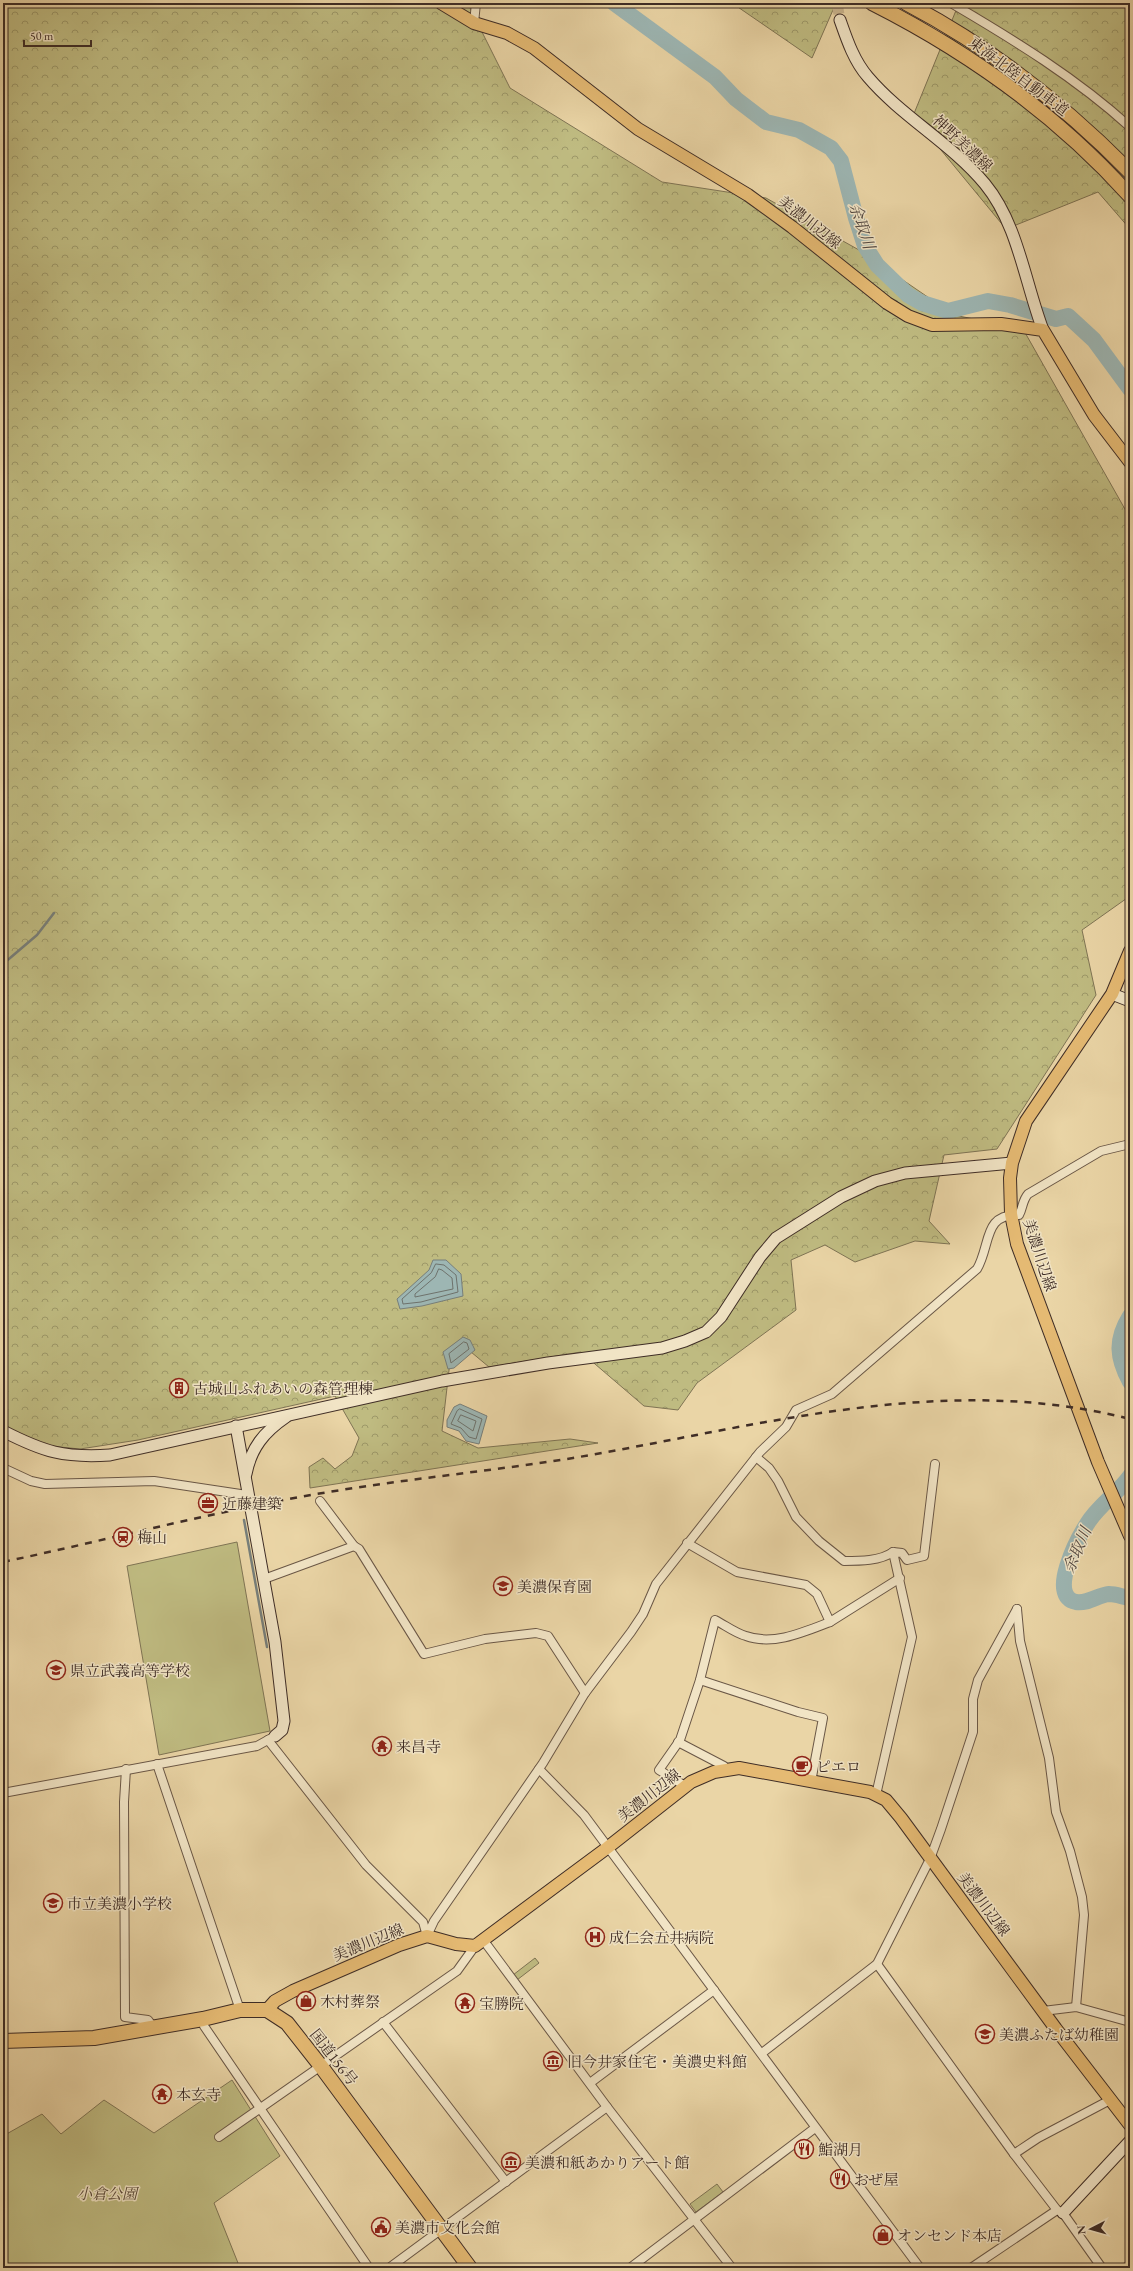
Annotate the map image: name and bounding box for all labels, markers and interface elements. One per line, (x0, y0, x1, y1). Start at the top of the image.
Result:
scale bar (24, 22, 91, 48)
text: 50 m (30, 28, 54, 44)
street label: 東海北陸自動車道 (965, 32, 1073, 120)
street label: 神野美濃線 (929, 110, 997, 176)
street label: 美濃川辺線 (775, 191, 845, 253)
water label: 余取川 (844, 200, 880, 254)
street label: 美濃川辺線 (1019, 1216, 1061, 1294)
building icon: 古城山ふれあいの森管理棟 (168, 1377, 190, 1399)
place label: 古城山ふれあいの森管理棟 (193, 1379, 373, 1398)
office icon: 近藤建築 (197, 1492, 219, 1514)
place label: 近藤建築 (222, 1494, 282, 1513)
water label: 余取川 (1058, 1522, 1097, 1576)
station icon: 梅山 (112, 1526, 134, 1548)
place label: 梅山 (137, 1528, 167, 1547)
school or university icon: 美濃保育園 (492, 1575, 514, 1597)
place label: 美濃保育園 (517, 1577, 592, 1596)
school or university icon: 県立武義高等学校 (45, 1659, 67, 1681)
place label: 県立武義高等学校 (70, 1661, 190, 1680)
temple icon: 来昌寺 (371, 1735, 393, 1757)
place label: 来昌寺 (396, 1737, 441, 1756)
cafe icon: ピエロ (791, 1755, 813, 1777)
place label: ピエロ (816, 1757, 861, 1776)
street label: 美濃川辺線 (614, 1764, 684, 1826)
street label: 美濃川辺線 (954, 1868, 1014, 1940)
school or university icon: 市立美濃小学校 (42, 1892, 64, 1914)
place label: 市立美濃小学校 (67, 1894, 172, 1913)
street label: 美濃川辺線 (330, 1919, 406, 1965)
hospital icon: 成仁会五井病院 (584, 1926, 606, 1948)
place label: 成仁会五井病院 (609, 1928, 714, 1947)
shop icon: 木村葬祭 (295, 1990, 317, 2012)
place label: 木村葬祭 (320, 1992, 380, 2011)
temple icon: 宝勝院 (454, 1992, 476, 2014)
place label: 宝勝院 (479, 1994, 524, 2013)
school or university icon: 美濃ふたば幼稚園 (974, 2023, 996, 2045)
street label: 国道156号 (306, 2025, 362, 2089)
place label: 美濃ふたば幼稚園 (999, 2025, 1119, 2044)
museum icon: 旧今井家住宅・美濃史料館 (542, 2050, 564, 2072)
place label: 旧今井家住宅・美濃史料館 (567, 2052, 747, 2071)
temple icon: 本玄寺 (151, 2083, 173, 2105)
place label: 本玄寺 (176, 2085, 221, 2104)
restaurant icon: 鮨湖月 (793, 2138, 815, 2160)
place label: 鮨湖月 (818, 2140, 863, 2159)
museum icon: 美濃和紙あかりアート館 (500, 2151, 522, 2173)
place label: 美濃和紙あかりアート館 (525, 2153, 690, 2172)
restaurant icon: おぜ屋 (829, 2168, 851, 2190)
place label: おぜ屋 (854, 2170, 899, 2189)
park label: 小倉公園 (77, 2184, 140, 2203)
north arrow (1071, 2209, 1111, 2249)
public building icon: 美濃市文化会館 (370, 2216, 392, 2238)
place label: 美濃市文化会館 (395, 2218, 500, 2237)
shop icon: オンセンド本店 (872, 2224, 894, 2246)
text: N (1074, 2225, 1088, 2235)
place label: オンセンド本店 (897, 2226, 1002, 2245)

